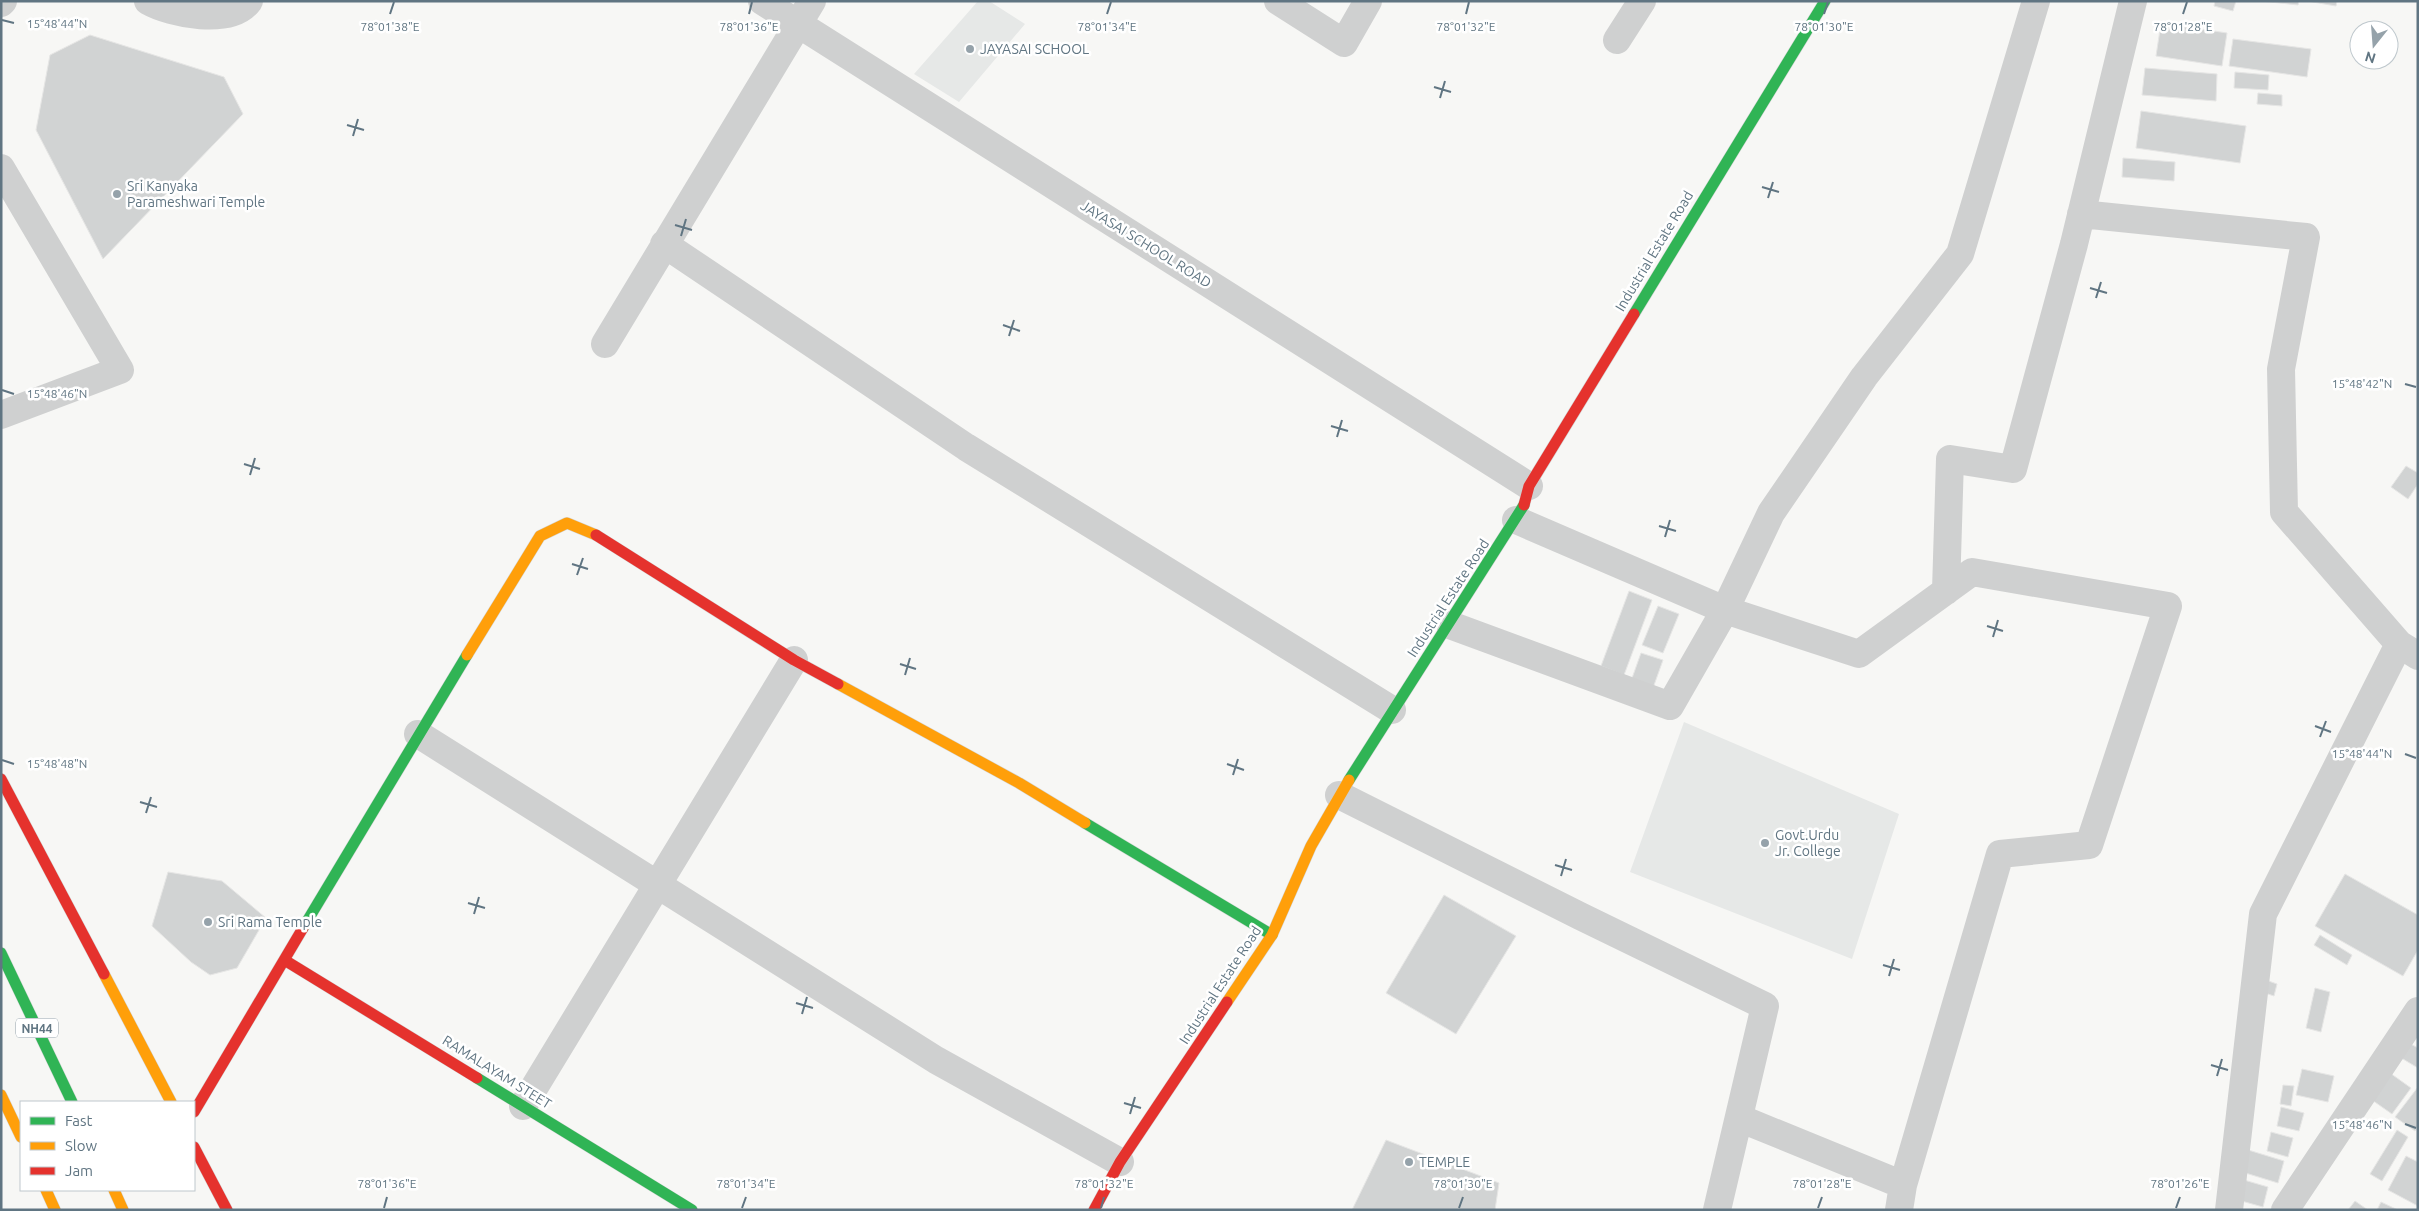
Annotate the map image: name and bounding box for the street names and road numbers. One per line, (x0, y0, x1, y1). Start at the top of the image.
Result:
street label: Industrial Estate Road (1612, 188, 1696, 314)
street label: JAYASAI SCHOOL ROAD (1078, 197, 1214, 291)
street label: Industrial Estate Road (1404, 536, 1492, 660)
street label: Industrial Estate Road (1176, 923, 1264, 1047)
road number: NH44 (16, 1018, 58, 1038)
street label: RAMALAYAM STEET (440, 1032, 555, 1112)

